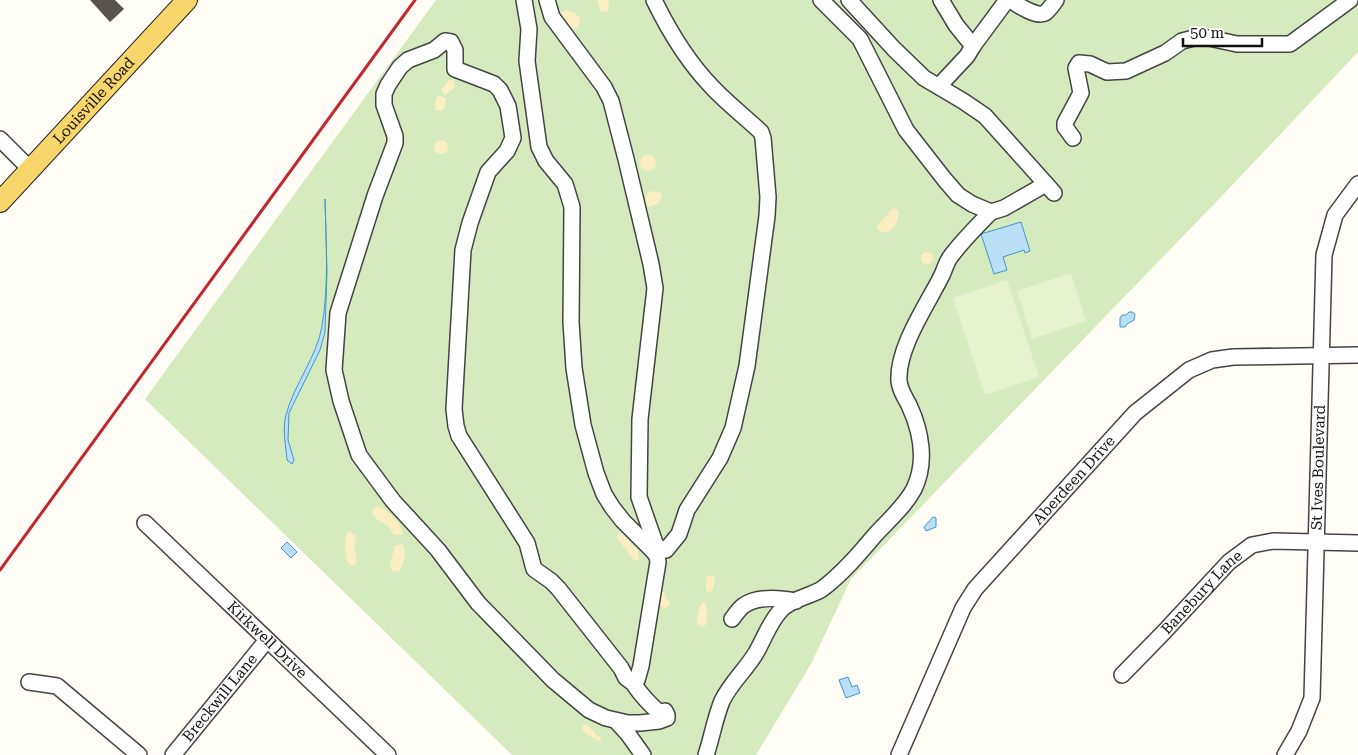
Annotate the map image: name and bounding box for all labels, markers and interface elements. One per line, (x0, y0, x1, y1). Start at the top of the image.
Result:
scale bar (1183, 15, 1262, 47)
text: 50 m (1190, 24, 1225, 42)
street label: Louisville Road (49, 53, 138, 148)
street label: St Ives Boulevard (1308, 404, 1329, 530)
street label: Aberdeen Drive (1029, 432, 1119, 528)
street label: Banebury Lane (1157, 546, 1246, 638)
street label: Kirkwell Drive (223, 597, 311, 682)
street label: Breckwill Lane (179, 650, 261, 745)

